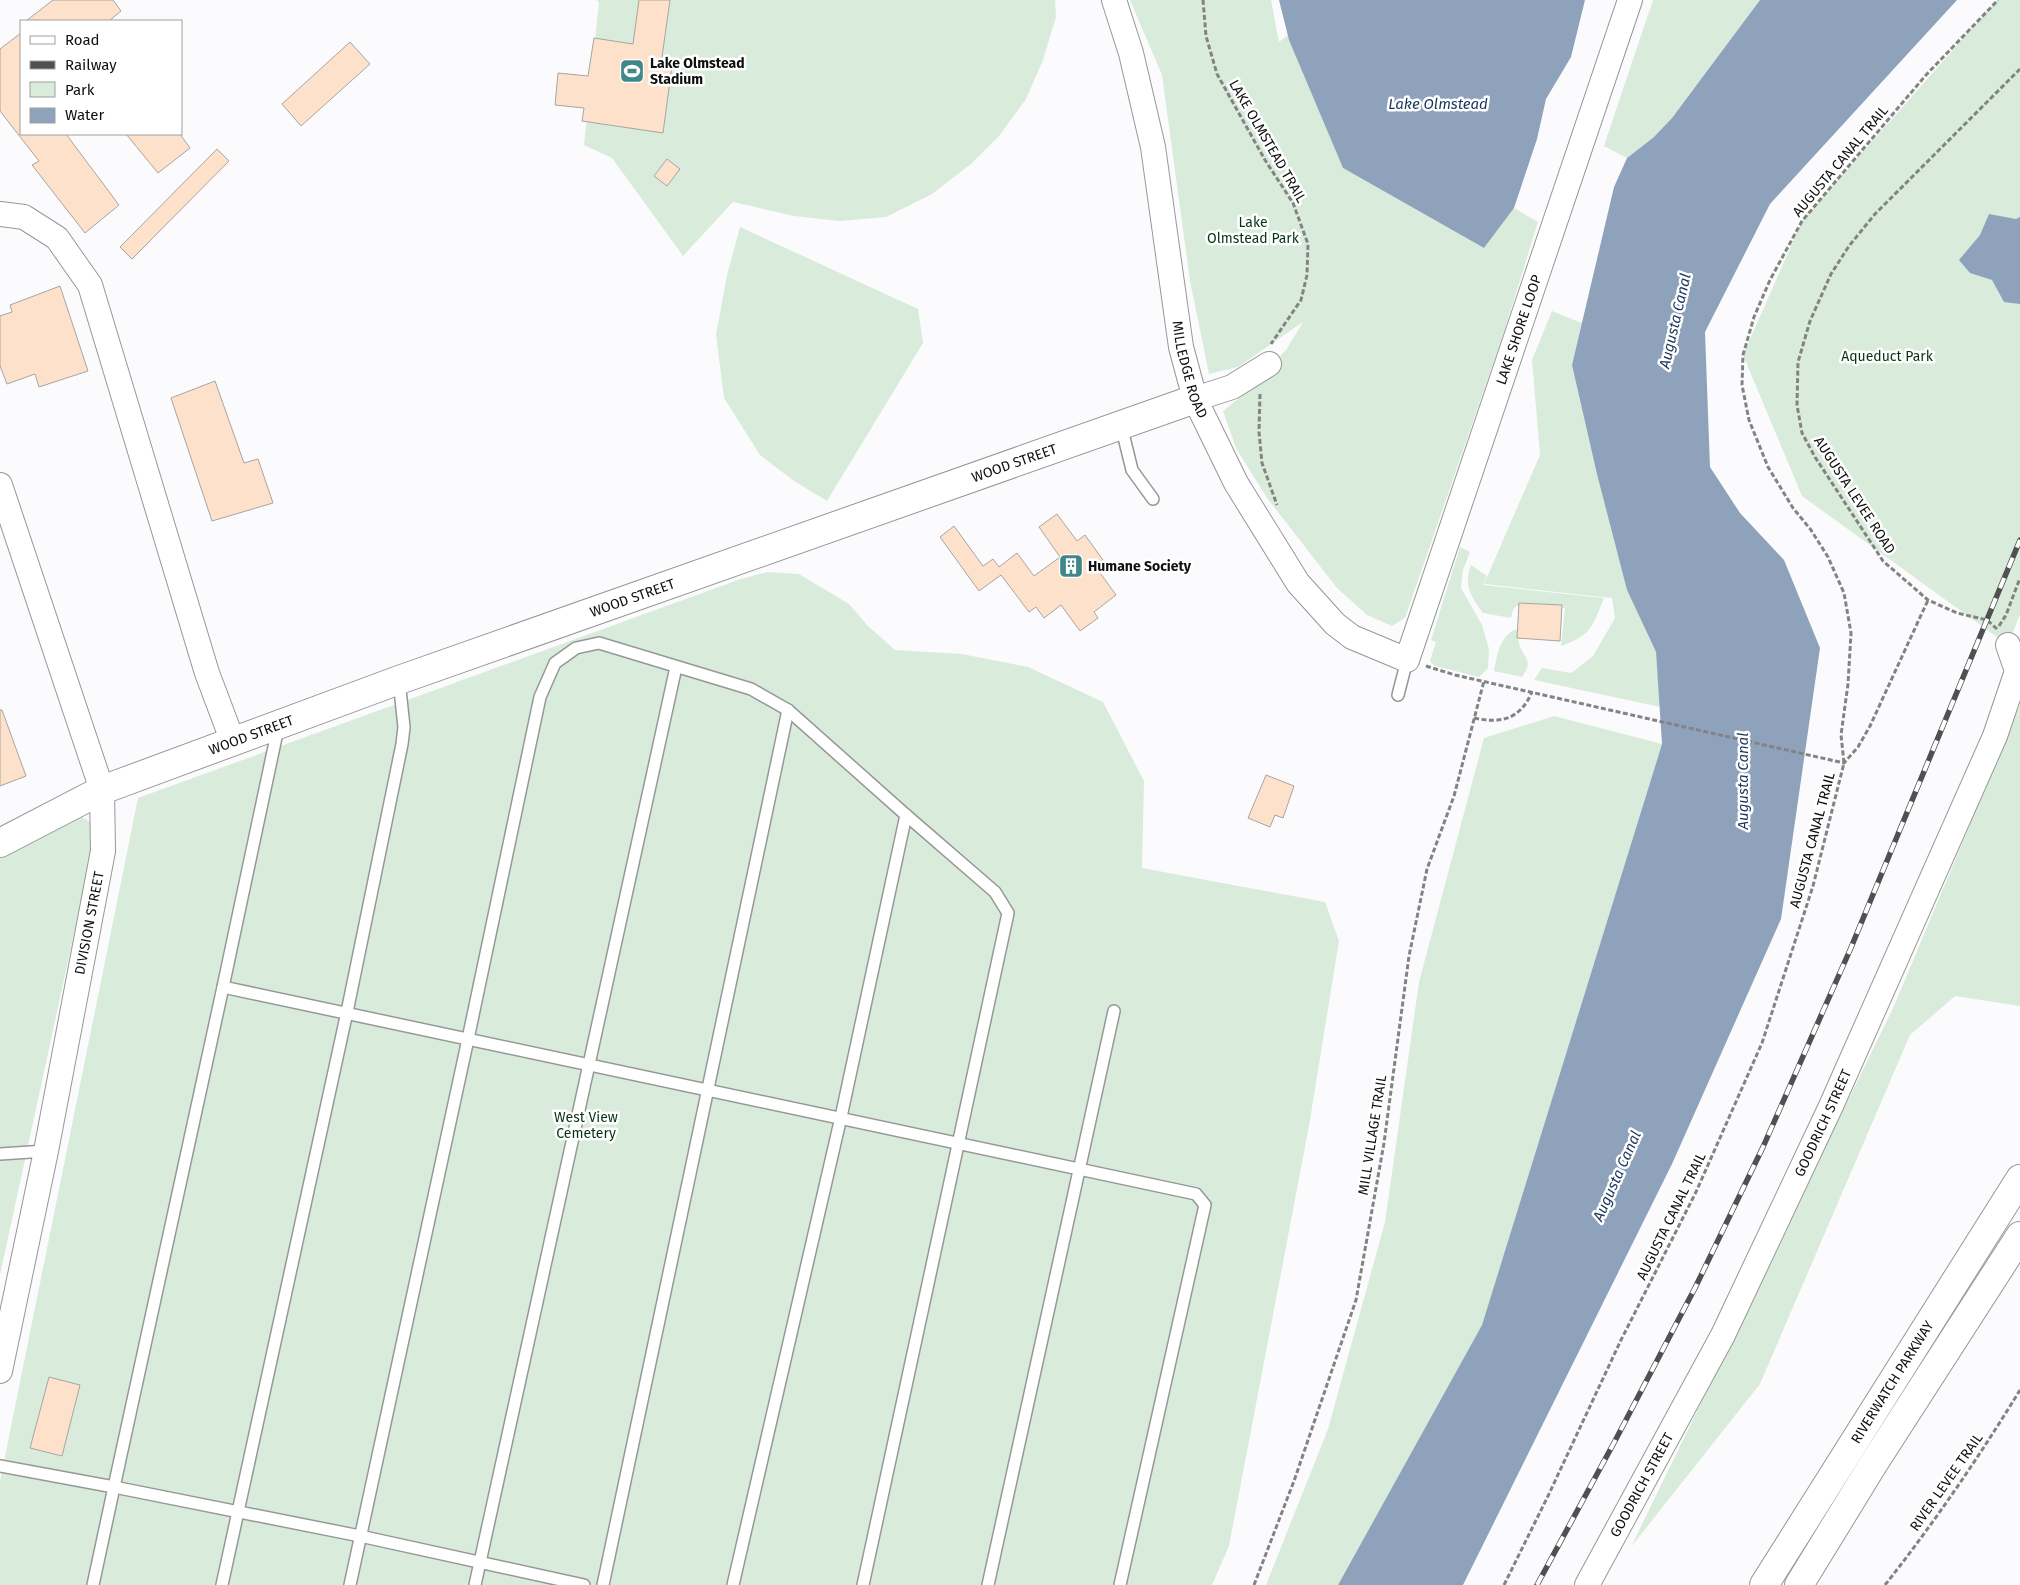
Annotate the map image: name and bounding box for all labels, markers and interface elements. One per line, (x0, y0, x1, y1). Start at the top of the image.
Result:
legend (20, 20, 182, 135)
text: Road (65, 31, 100, 49)
place label: Lake Olmstead Stadium (650, 55, 745, 88)
text: Railway (65, 56, 117, 74)
sports icon: Lake Olmstead Stadium (619, 58, 645, 84)
street label: LAKE OLMSTEAD TRAIL (1225, 77, 1310, 206)
text: Park (65, 81, 95, 99)
water label: Lake Olmstead (1388, 95, 1488, 113)
street label: AUGUSTA CANAL TRAIL (1789, 102, 1892, 220)
text: Water (65, 106, 104, 124)
park label: Lake Olmstead Park (1207, 214, 1300, 247)
water label: Augusta Canal (1655, 272, 1695, 371)
street label: LAKE SHORE LOOP (1493, 273, 1546, 387)
street label: MILLEDGE ROAD (1168, 320, 1211, 421)
park label: Aqueduct Park (1841, 348, 1934, 365)
street label: AUGUSTA LEVEE ROAD (1810, 433, 1899, 557)
street label: WOOD STREET (969, 440, 1060, 486)
building icon: Humane Society (1058, 553, 1084, 579)
place label: Humane Society (1088, 558, 1192, 575)
street label: WOOD STREET (588, 575, 678, 621)
street label: WOOD STREET (207, 712, 297, 759)
water label: Augusta Canal (1734, 733, 1752, 830)
street label: AUGUSTA CANAL TRAIL (1786, 770, 1839, 910)
street label: DIVISION STREET (71, 869, 108, 976)
street label: GOODRICH STREET (1791, 1066, 1855, 1179)
street label: MILL VILLAGE TRAIL (1355, 1074, 1390, 1196)
park label: West View Cemetery (554, 1109, 618, 1142)
water label: Augusta Canal (1589, 1128, 1645, 1225)
street label: AUGUSTA CANAL TRAIL (1633, 1150, 1710, 1283)
street label: RIVERWATCH PARKWAY (1847, 1317, 1938, 1447)
street label: GOODRICH STREET (1607, 1429, 1678, 1540)
street label: RIVER LEVEE TRAIL (1906, 1430, 1987, 1535)

